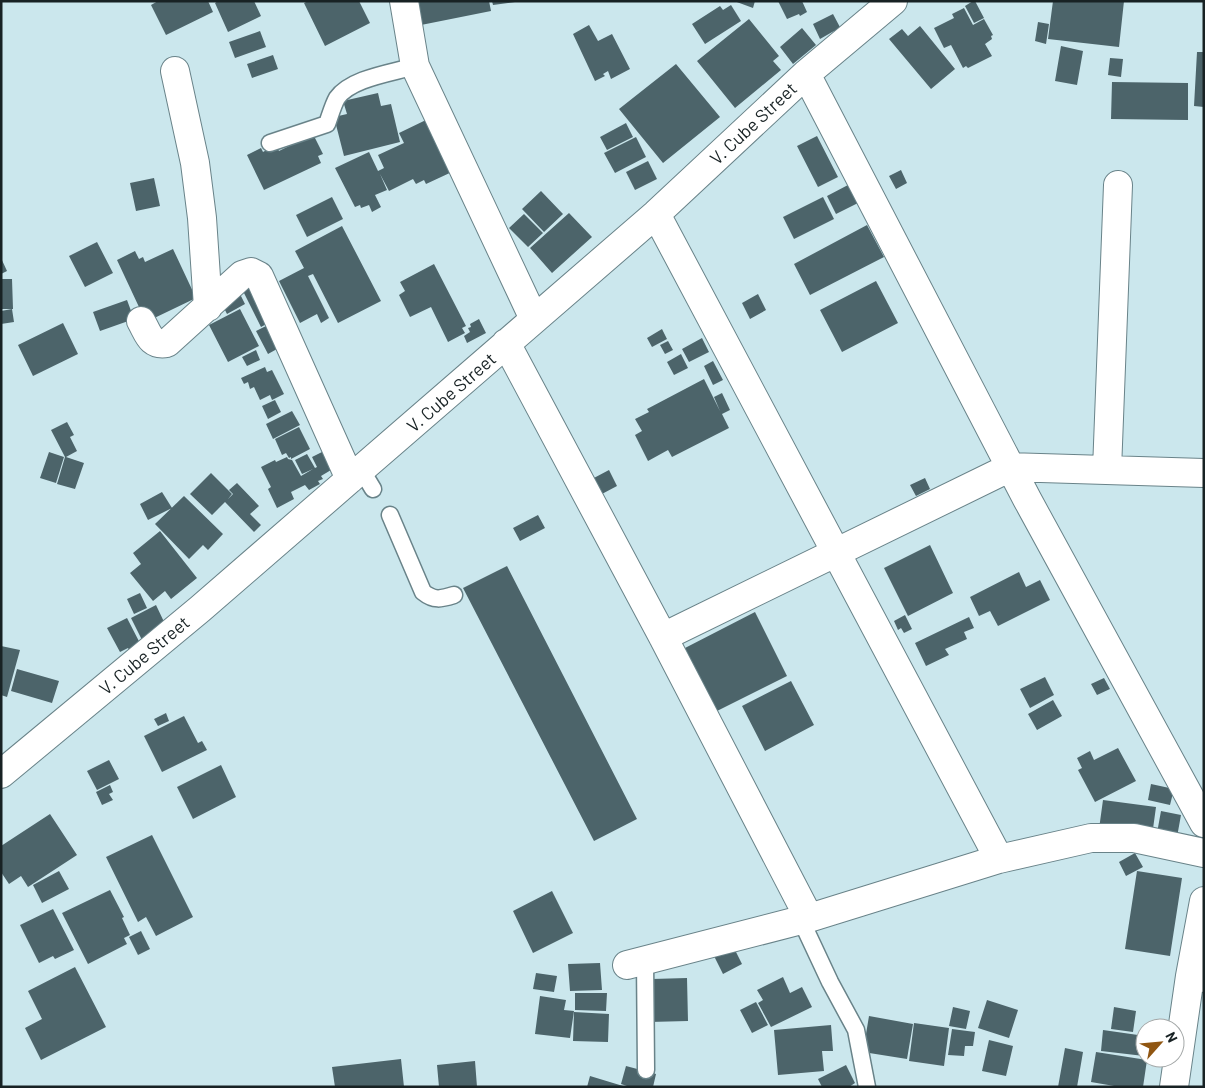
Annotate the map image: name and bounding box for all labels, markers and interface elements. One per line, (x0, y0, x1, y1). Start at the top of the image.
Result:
street label: V. Cube Street (705, 77, 801, 169)
street label: V. Cube Street (402, 347, 500, 437)
street label: V. Cube Street (95, 611, 193, 699)
north arrow (1135, 1018, 1185, 1068)
text: N (1162, 1029, 1182, 1045)

